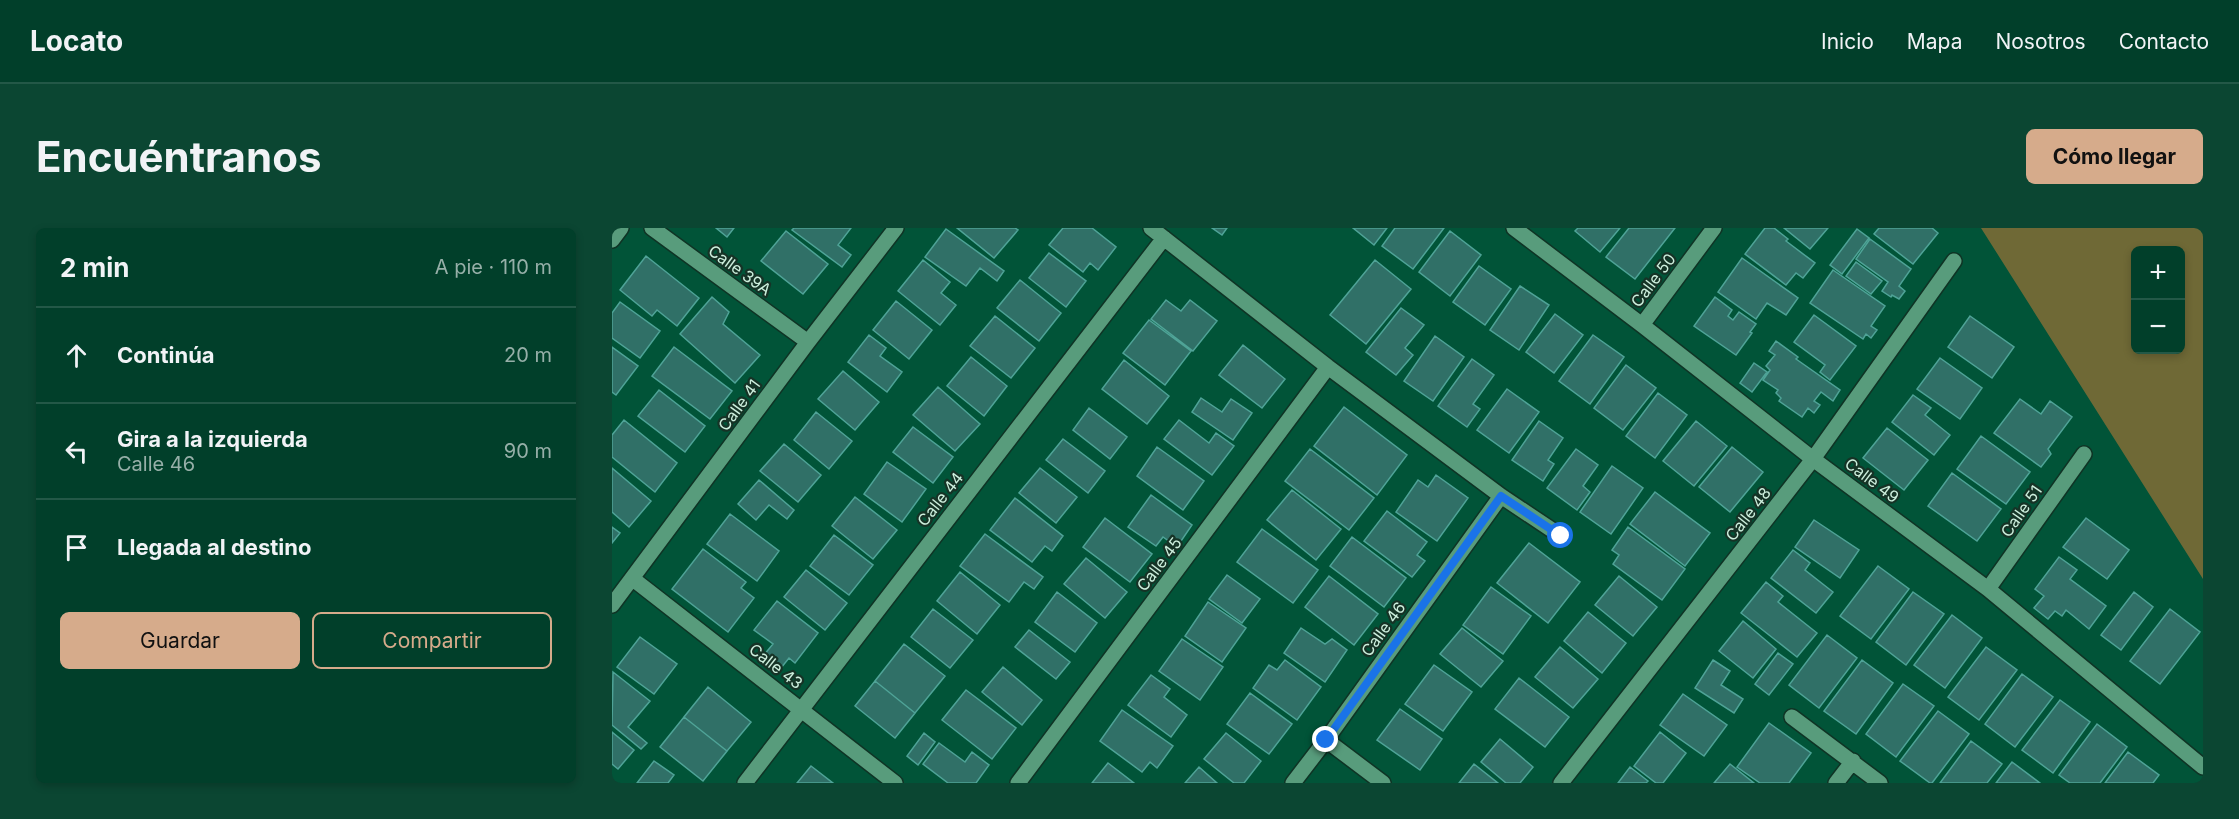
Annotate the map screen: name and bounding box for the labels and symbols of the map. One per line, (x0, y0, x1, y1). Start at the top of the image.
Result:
street label: Calle 39A (705, 240, 775, 300)
street label: Calle 50 (1626, 249, 1680, 311)
street label: Calle 41 (714, 375, 764, 435)
street label: Calle 49 (1841, 453, 1903, 507)
street label: Calle 44 (913, 468, 967, 530)
street label: Calle 51 (1996, 481, 2046, 541)
street label: Calle 48 (1721, 483, 1775, 545)
route start (1547, 522, 1573, 548)
street label: Calle 45 (1132, 533, 1186, 595)
street label: Calle 46 (1357, 598, 1409, 660)
street label: Calle 43 (745, 639, 807, 693)
route end (1312, 726, 1338, 752)

